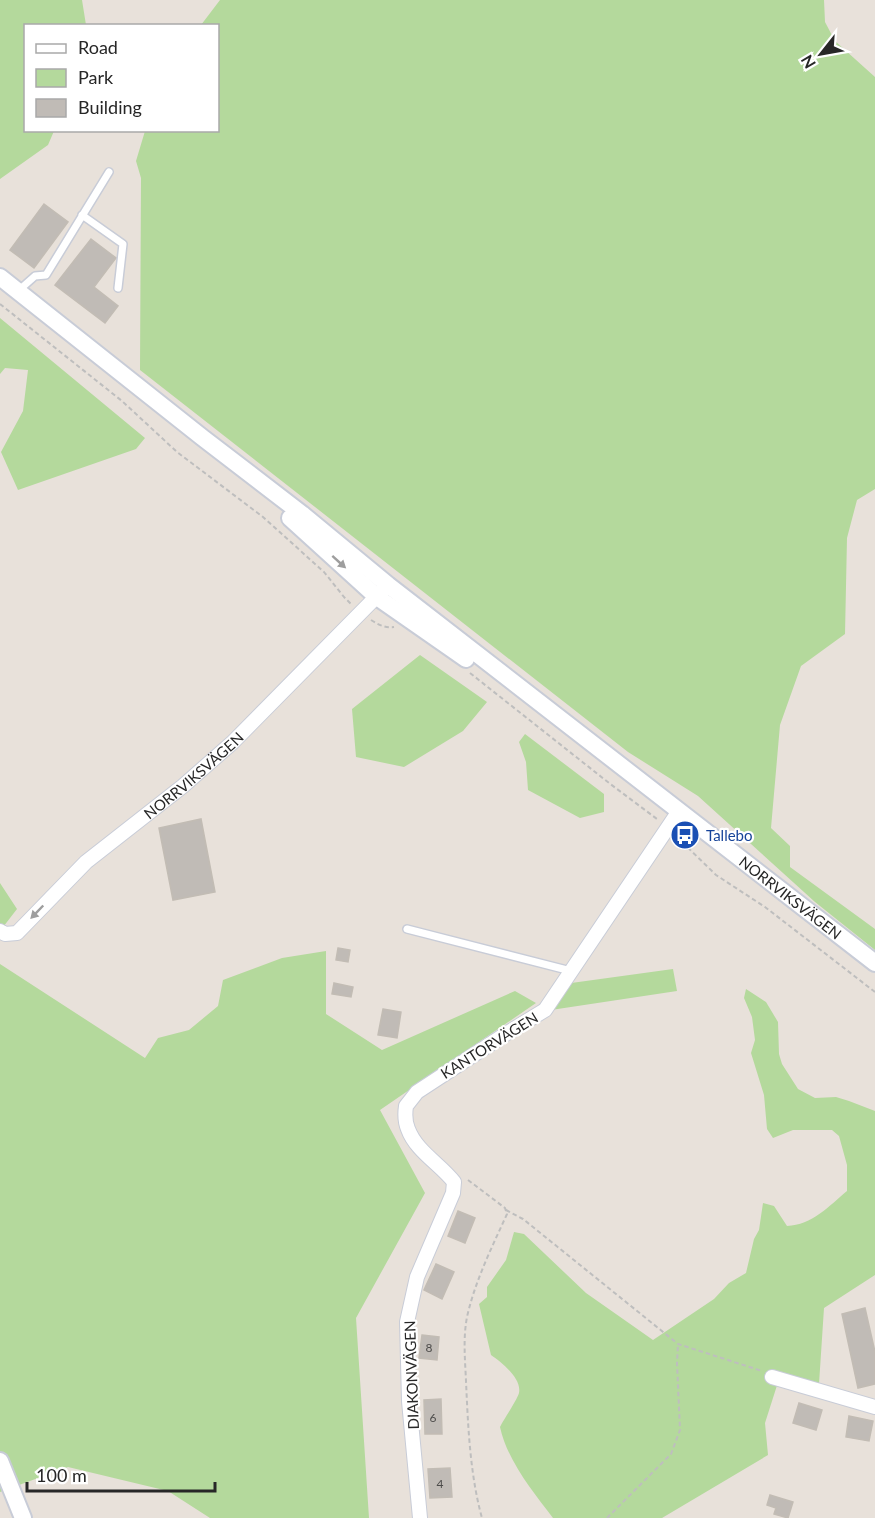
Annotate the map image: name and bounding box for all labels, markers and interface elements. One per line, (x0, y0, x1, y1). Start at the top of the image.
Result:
legend (24, 24, 219, 132)
north arrow (791, 24, 851, 84)
text: Road (78, 36, 118, 58)
text: N (796, 52, 819, 72)
text: Park (78, 66, 114, 88)
text: Building (78, 96, 142, 118)
one-way arrow (331, 555, 346, 568)
street label: NORRVIKSVÄGEN (140, 728, 247, 822)
bus stop icon: Tallebo (669, 819, 701, 851)
place label: Tallebo (706, 826, 753, 844)
street label: NORRVIKSVÄGEN (736, 852, 845, 943)
one-way arrow (31, 904, 45, 918)
street label: KANTORVÄGEN (437, 1008, 541, 1082)
street label: DIAKONVÄGEN (400, 1320, 422, 1430)
house number: 8 (426, 1340, 433, 1355)
house number: 6 (430, 1410, 437, 1425)
scale bar (27, 1455, 214, 1493)
text: 100 m (36, 1464, 87, 1486)
house number: 4 (437, 1476, 444, 1491)

